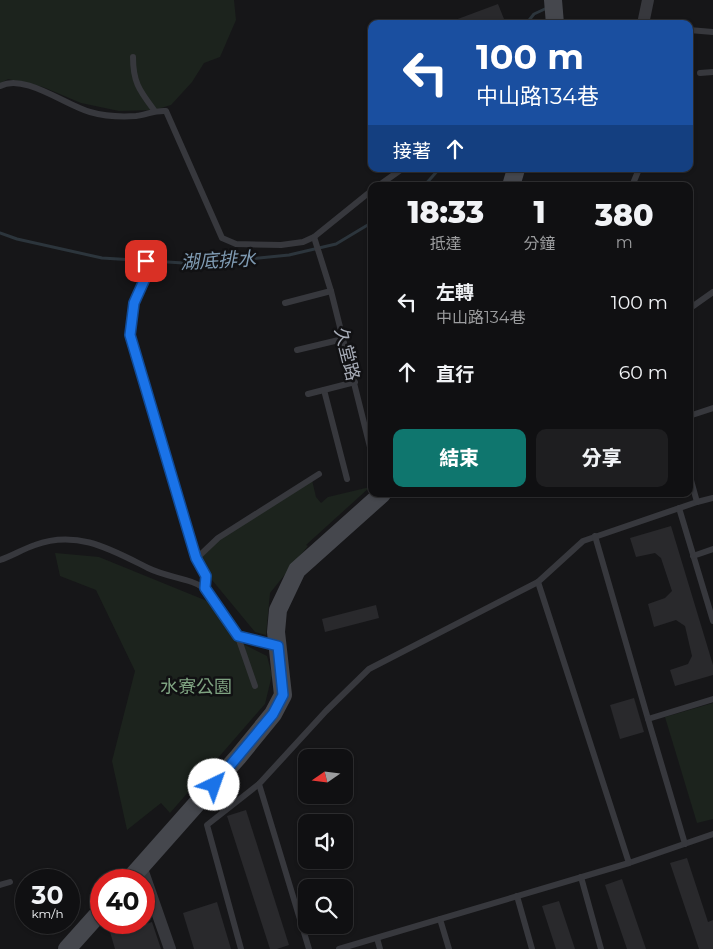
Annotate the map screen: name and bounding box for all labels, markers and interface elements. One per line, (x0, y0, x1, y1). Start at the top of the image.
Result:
text: 100 m (476, 35, 584, 78)
icon: left (393, 40, 458, 105)
text: 中山路134巷 (476, 83, 599, 110)
icon: ahead (441, 135, 469, 163)
text: 接著 (393, 140, 431, 163)
text: 18:33 (407, 194, 484, 231)
text: 1 (533, 194, 546, 231)
text: 380 (595, 197, 654, 234)
text: m (616, 233, 633, 252)
text: 抵達 (430, 234, 462, 253)
text: 分鐘 (524, 234, 556, 253)
pin (125, 240, 167, 282)
icon: arrive (132, 247, 160, 275)
water label: 湖底排水 (179, 247, 258, 274)
text: 左轉 (436, 281, 474, 304)
icon: left (393, 288, 421, 316)
text: 100 m (611, 291, 668, 314)
text: 中山路134巷 (436, 308, 525, 327)
street label: 久堂路 (330, 325, 364, 383)
icon: ahead (393, 358, 421, 386)
text: 60 m (619, 361, 668, 384)
text: 直行 (436, 363, 474, 386)
button: 結束 (393, 429, 526, 487)
button: 分享 (536, 429, 668, 487)
park label: 水寮公園 (160, 676, 232, 698)
north arrow (298, 749, 352, 804)
map controls (298, 749, 353, 934)
position arrow (187, 758, 239, 810)
button: sound (298, 814, 353, 869)
speed limit sign: 40 (90, 869, 155, 934)
button: search (298, 879, 353, 934)
text: 30 (32, 880, 63, 910)
text: km/h (31, 906, 64, 921)

